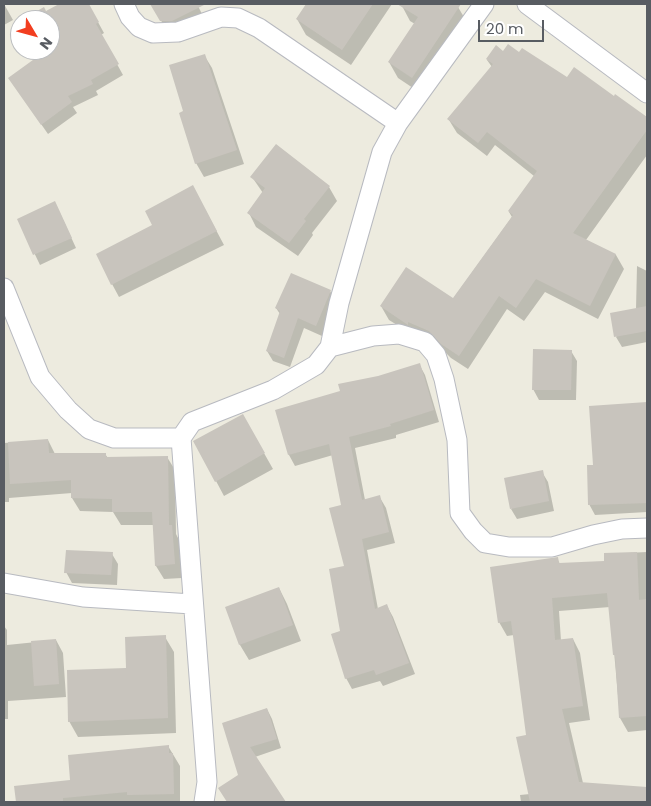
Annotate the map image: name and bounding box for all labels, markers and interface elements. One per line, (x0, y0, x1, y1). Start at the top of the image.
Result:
north arrow (10, 10, 60, 60)
scale bar (481, 10, 547, 42)
text: 20 m (486, 18, 524, 39)
text: N (35, 33, 57, 54)

